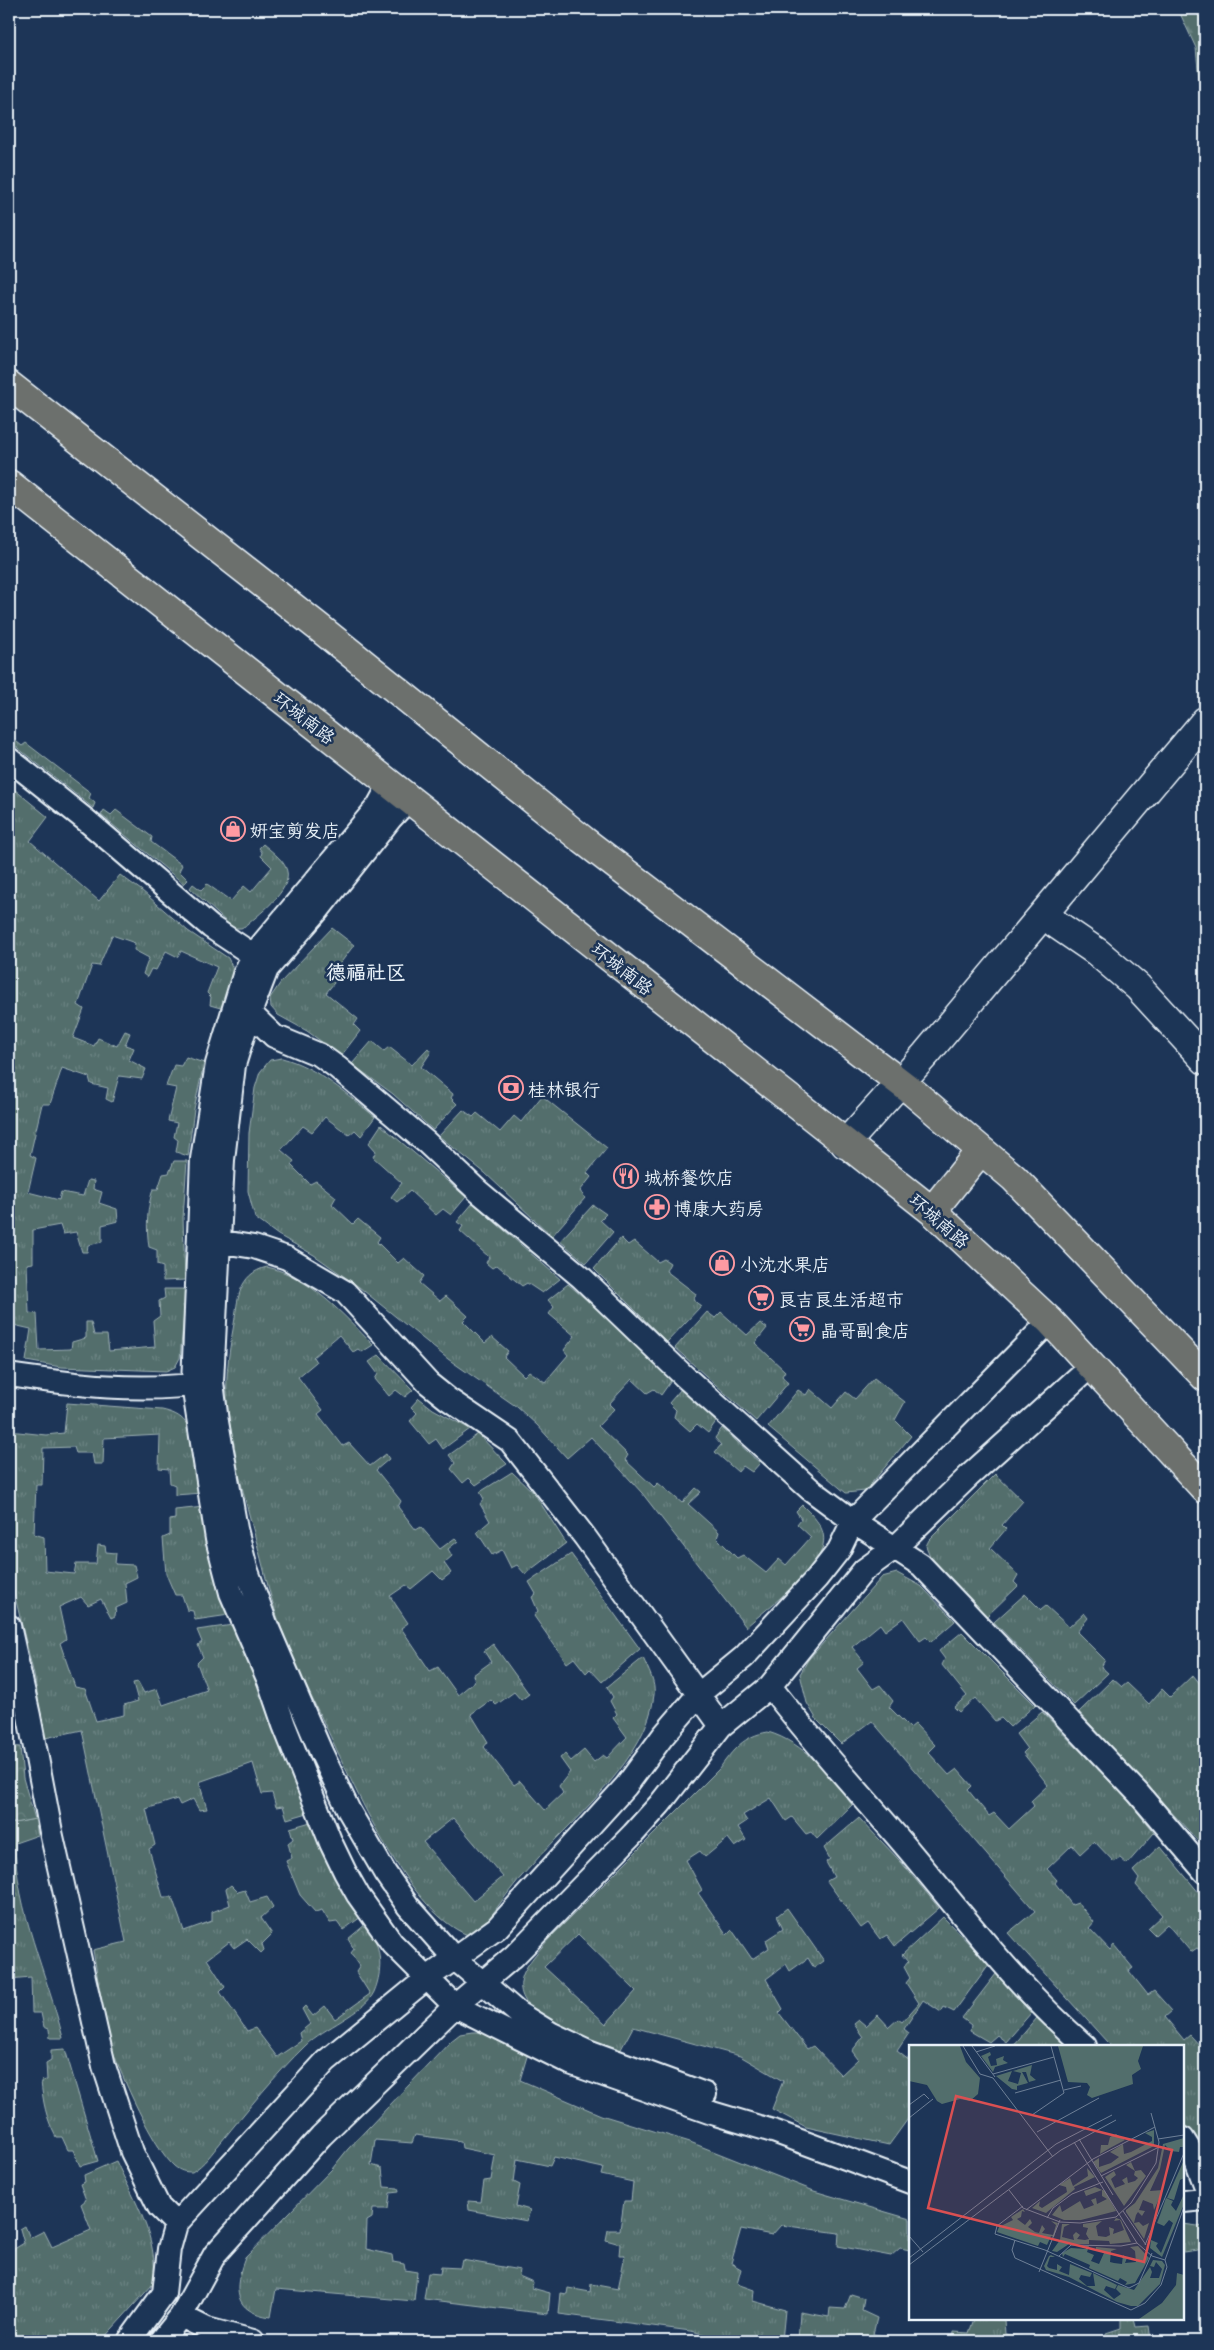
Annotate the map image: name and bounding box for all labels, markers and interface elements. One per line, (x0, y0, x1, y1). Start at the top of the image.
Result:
street label: 环城南路 (268, 684, 342, 750)
shop icon: 妍宝剪发店 (220, 816, 246, 842)
place label: 妍宝剪发店 (250, 816, 340, 843)
street label: 环城南路 (586, 935, 660, 1001)
district label: 德福社区 (326, 956, 406, 986)
bank icon: 桂林银行 (498, 1075, 524, 1101)
place label: 桂林银行 (528, 1075, 600, 1102)
restaurant icon: 城桥餐饮店 (613, 1163, 639, 1189)
place label: 城桥餐饮店 (644, 1163, 734, 1190)
street label: 环城南路 (904, 1186, 976, 1254)
pharmacy icon: 博康大药房 (644, 1194, 670, 1220)
place label: 博康大药房 (674, 1194, 764, 1221)
shop icon: 小沈水果店 (709, 1250, 735, 1276)
place label: 小沈水果店 (740, 1250, 830, 1277)
supermarket icon: 良吉良生活超市 (748, 1285, 774, 1311)
place label: 良吉良生活超市 (778, 1285, 904, 1312)
supermarket icon: 晶哥副食店 (789, 1316, 815, 1342)
place label: 晶哥副食店 (820, 1316, 910, 1343)
inset map (909, 2045, 1184, 2320)

